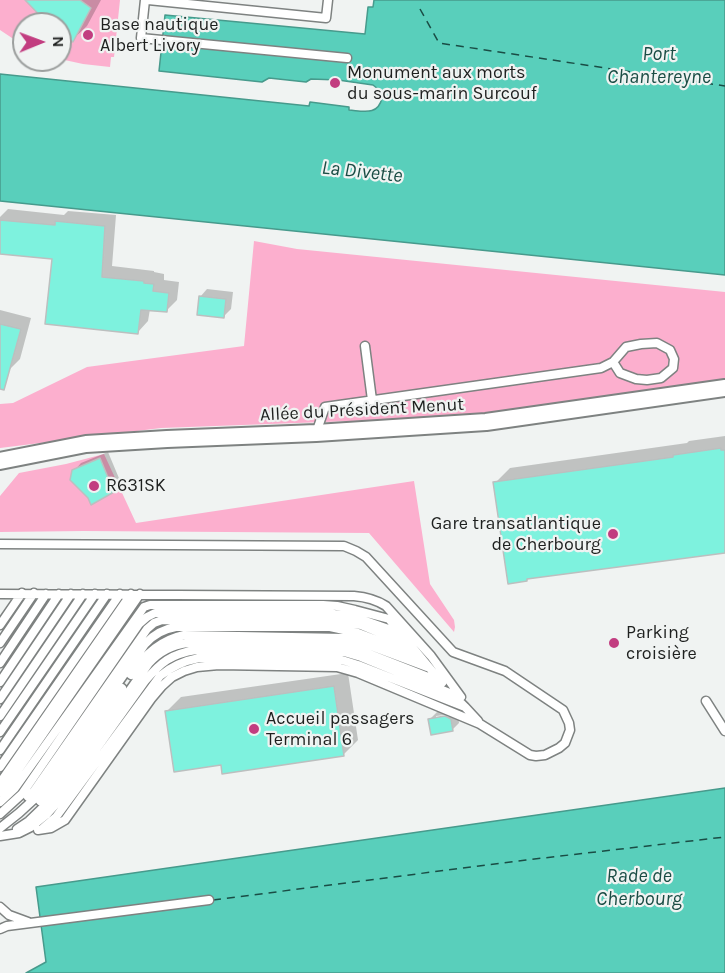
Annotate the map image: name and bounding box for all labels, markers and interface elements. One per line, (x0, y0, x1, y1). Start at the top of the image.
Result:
north arrow (12, 12, 72, 72)
place label: Base nautique Albert Livory (100, 14, 219, 57)
marker: Base nautique Albert Livory (81, 28, 95, 42)
text: N (49, 36, 68, 48)
water label: Port Chantereyne (607, 42, 711, 89)
place label: Monument aux morts du sous-marin Surcouf (347, 62, 537, 104)
marker: Monument aux morts du sous-marin Surcouf (328, 76, 342, 90)
water label: La Divette (320, 156, 404, 188)
street label: Allée du Président Menut (259, 394, 465, 426)
place label: R631SK (106, 475, 166, 497)
marker: R631SK (87, 479, 101, 493)
place label: Gare transatlantique de Cherbourg (431, 513, 601, 556)
marker: Gare transatlantique de Cherbourg (606, 527, 620, 541)
place label: Parking croisière (626, 622, 697, 664)
marker: Parking croisière (607, 636, 621, 650)
place label: Accueil passagers Terminal 6 (266, 708, 414, 750)
marker: Accueil passagers Terminal 6 (247, 722, 261, 736)
water label: Rade de Cherbourg (596, 864, 682, 911)

